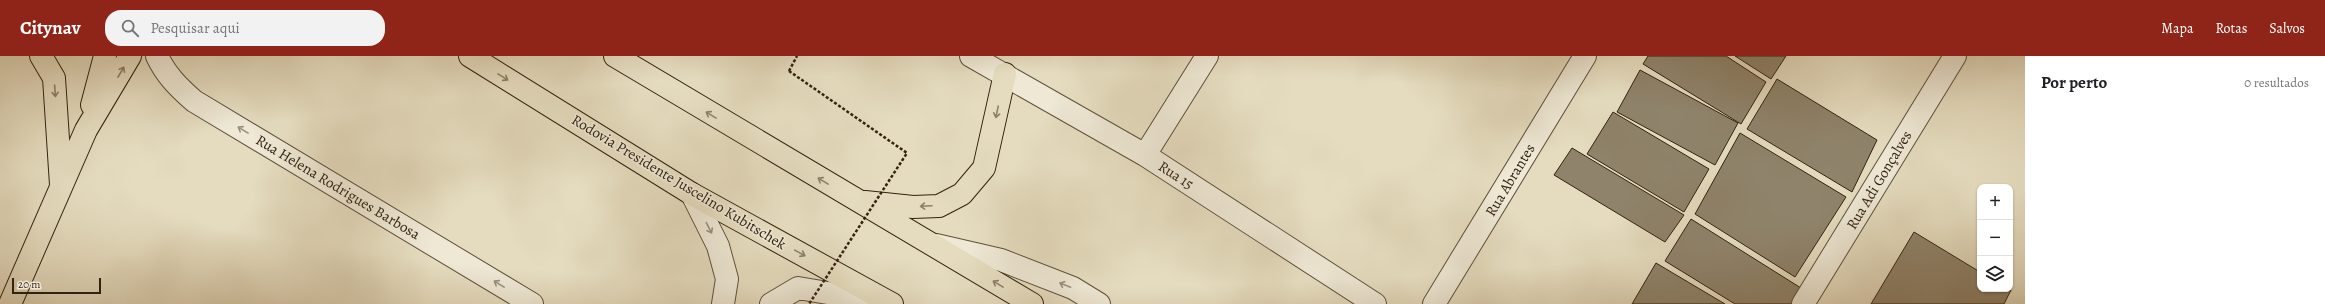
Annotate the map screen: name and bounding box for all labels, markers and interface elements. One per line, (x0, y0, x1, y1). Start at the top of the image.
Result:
search box (105, 10, 385, 46)
text: Citynav (20, 15, 81, 41)
icon: search (119, 17, 141, 39)
text: Pesquisar aqui (151, 18, 240, 38)
text: Mapa (2161, 19, 2193, 38)
text: Rotas (2215, 19, 2247, 38)
text: Salvos (2269, 19, 2305, 38)
one-way arrow (117, 66, 125, 78)
text: Por perto (2041, 71, 2107, 94)
one-way arrow (497, 73, 509, 81)
text: 0 resultados (2244, 74, 2309, 91)
one-way arrow (51, 84, 58, 97)
one-way arrow (993, 105, 1001, 118)
street label: Rodovia Presidente Juscelino Kubitschek (568, 110, 791, 255)
one-way arrow (705, 110, 717, 118)
one-way arrow (237, 126, 249, 134)
street label: Rua Adi Gonçalves (1842, 127, 1916, 233)
street label: Rua Helena Rodrigues Barbosa (252, 130, 424, 244)
street label: Rua Abrantes (1480, 140, 1540, 220)
street label: Rua 15 (1154, 156, 1198, 194)
one-way arrow (817, 177, 829, 185)
map controls (1977, 184, 2013, 292)
button: + (1977, 184, 2013, 220)
one-way arrow (920, 203, 933, 210)
button: − (1977, 220, 2013, 256)
one-way arrow (706, 222, 713, 234)
one-way arrow (793, 250, 805, 257)
button: layers (1977, 256, 2013, 292)
scale bar (12, 276, 101, 295)
text: 20 m (18, 277, 40, 292)
one-way arrow (992, 279, 1004, 287)
one-way arrow (494, 280, 505, 288)
one-way arrow (1059, 281, 1071, 288)

